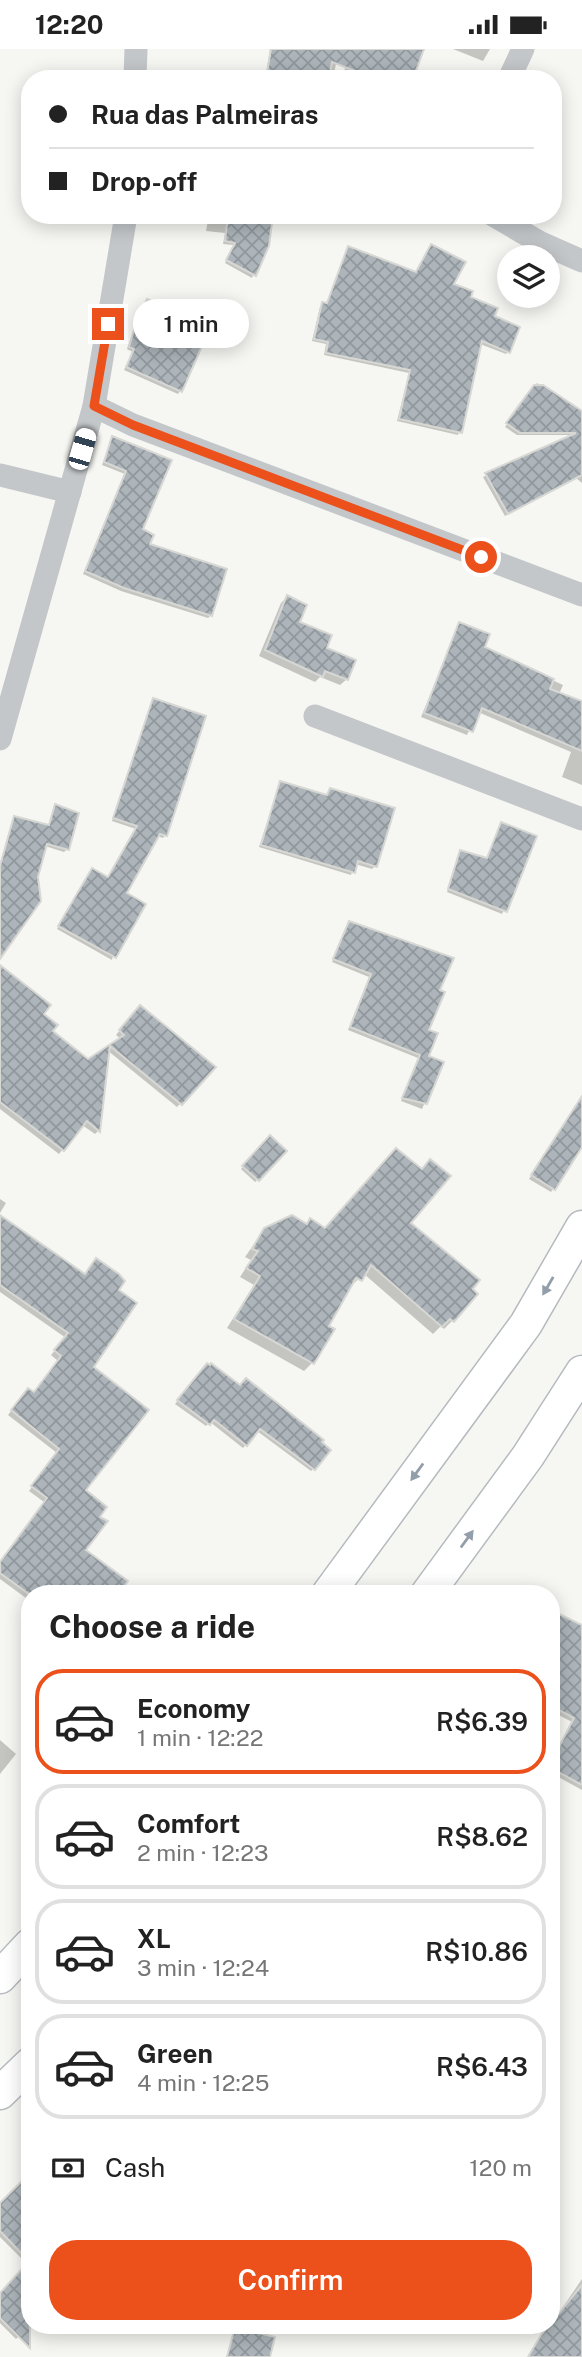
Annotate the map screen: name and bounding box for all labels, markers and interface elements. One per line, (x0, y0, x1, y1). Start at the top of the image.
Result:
text: 12:20 (35, 9, 103, 40)
text: Rua das Palmeiras (91, 99, 318, 130)
text: Drop-off (91, 166, 197, 197)
map controls (497, 245, 560, 308)
button: layers (497, 245, 560, 308)
callout: 1 min (132, 299, 248, 349)
route end (92, 308, 124, 340)
text: 1 min (164, 310, 218, 337)
car (67, 426, 98, 472)
route start (465, 541, 497, 573)
one-way arrow (542, 1276, 554, 1296)
one-way arrow (411, 1463, 425, 1481)
one-way arrow (460, 1530, 474, 1548)
text: Choose a ride (49, 1608, 255, 1645)
icon: car (53, 1690, 116, 1753)
text: Economy (137, 1693, 250, 1724)
text: R$6.39 (436, 1706, 528, 1737)
text: 1 min · 12:22 (137, 1724, 263, 1751)
icon: car (53, 1805, 116, 1868)
text: Comfort (137, 1808, 240, 1839)
text: R$8.62 (436, 1821, 528, 1852)
text: 2 min · 12:23 (137, 1839, 269, 1866)
icon: car (53, 1920, 116, 1983)
text: XL (137, 1923, 171, 1954)
text: R$10.86 (425, 1936, 528, 1967)
text: 3 min · 12:24 (137, 1954, 269, 1981)
icon: car (53, 2035, 116, 2098)
text: Green (137, 2038, 213, 2069)
text: R$6.43 (436, 2051, 528, 2082)
text: 4 min · 12:25 (137, 2069, 270, 2096)
icon: cash (49, 2149, 87, 2187)
text: Cash (105, 2152, 165, 2183)
text: 120 m (469, 2154, 532, 2181)
button: Confirm (49, 2240, 532, 2320)

